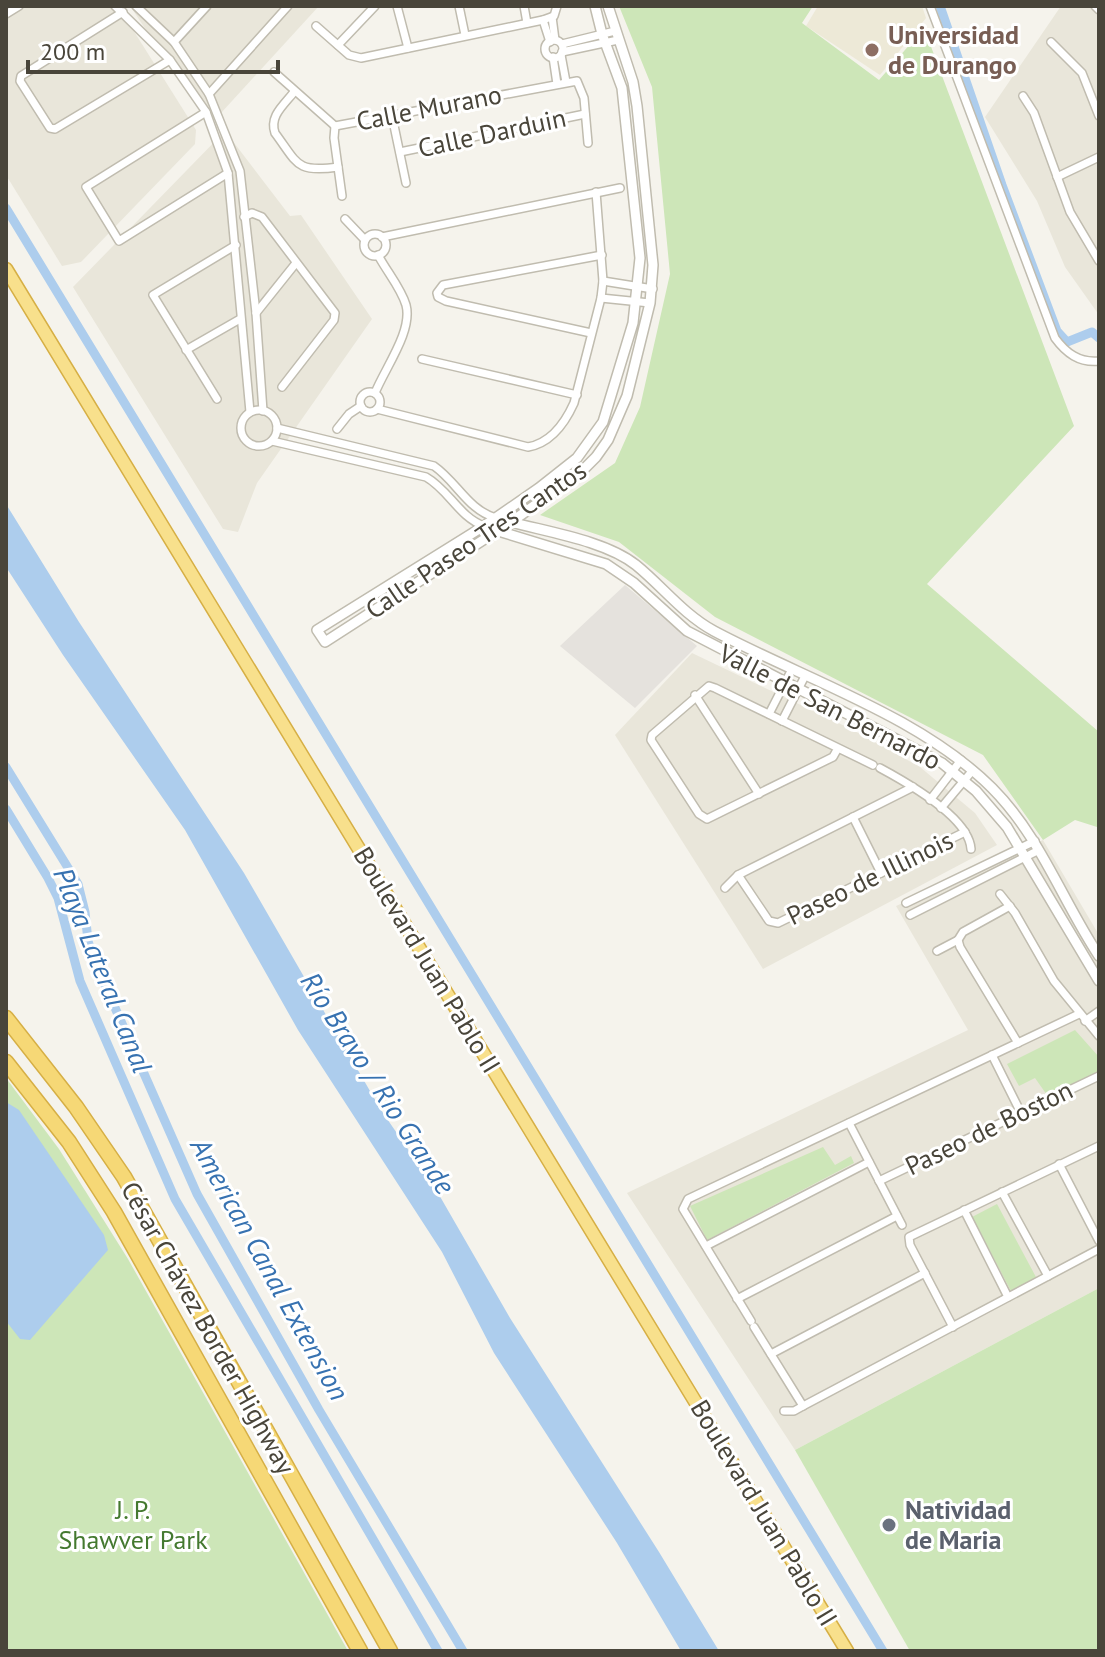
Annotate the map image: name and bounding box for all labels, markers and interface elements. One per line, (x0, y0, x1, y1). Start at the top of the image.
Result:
place label: Universidad de Durango (888, 18, 1019, 81)
scale bar (28, 24, 278, 74)
text: 200 m (40, 36, 105, 67)
marker: Universidad de Durango (863, 41, 881, 59)
street label: Calle Murano (354, 77, 504, 138)
street label: Calle Darduin (415, 101, 569, 164)
street label: Calle Paseo Tres Cantos (359, 453, 593, 626)
street label: Valle de San Bernardo (713, 636, 947, 777)
street label: Paseo de Illinois (781, 823, 958, 932)
street label: Boulevard Juan Pablo II (347, 841, 508, 1079)
water label: Playa Lateral Canal (45, 862, 162, 1078)
water label: Río Bravo / Rio Grande (293, 965, 464, 1201)
street label: Paseo de Boston (900, 1073, 1078, 1182)
water label: American Canal Extension (182, 1130, 358, 1407)
street label: César Chávez Border Highway (114, 1176, 303, 1480)
street label: Boulevard Juan Pablo II (684, 1394, 845, 1632)
park label: J. P. Shawver Park (58, 1493, 208, 1556)
place label: Natividad de Maria (905, 1493, 1011, 1556)
marker: Natividad de Maria (880, 1516, 898, 1534)

